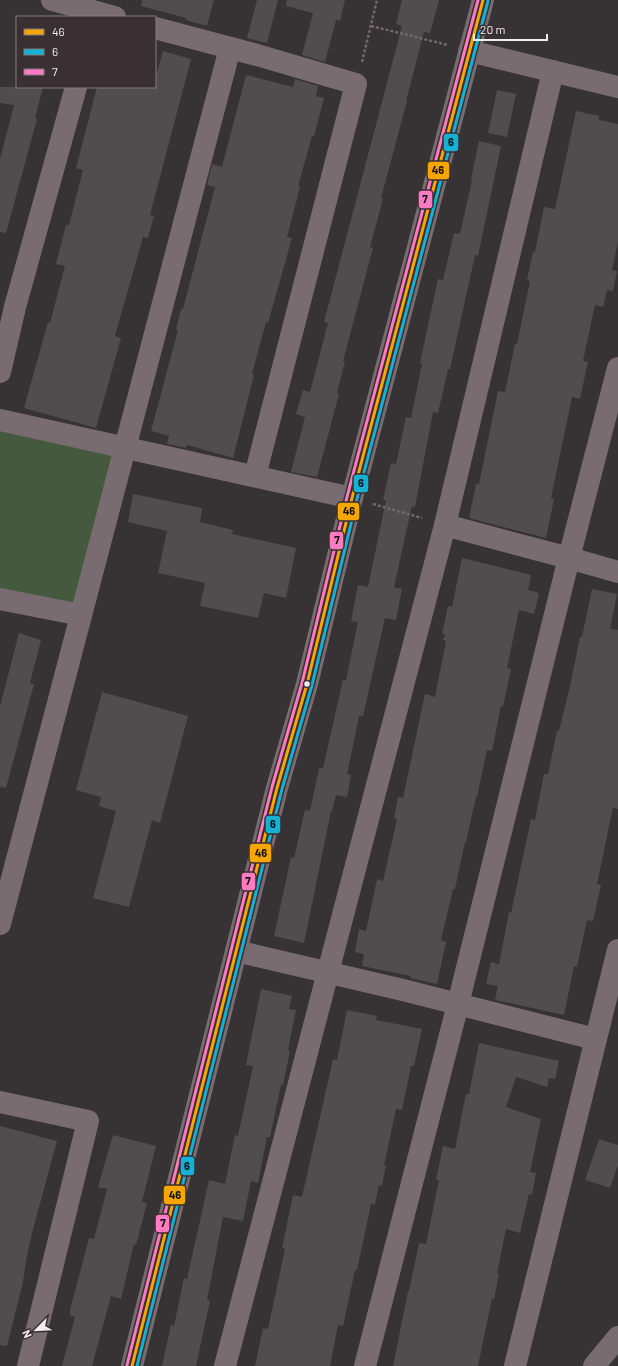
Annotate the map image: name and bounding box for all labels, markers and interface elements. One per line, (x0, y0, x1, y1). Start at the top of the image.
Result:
legend (16, 16, 156, 88)
scale bar (474, 16, 547, 42)
text: 20 m (480, 22, 506, 36)
text: 46 (52, 24, 65, 38)
text: 6 (52, 44, 58, 58)
text: 7 (52, 64, 58, 78)
line badge: 6 (443, 133, 459, 152)
text: 6 (448, 135, 454, 148)
line badge: 46 (427, 161, 450, 180)
text: 46 (432, 163, 444, 176)
line badge: 7 (418, 190, 433, 209)
text: 7 (422, 192, 428, 205)
line badge: 6 (353, 474, 369, 493)
text: 6 (358, 476, 364, 489)
line badge: 46 (337, 502, 360, 521)
text: 46 (343, 504, 355, 517)
line badge: 7 (329, 531, 344, 550)
text: 7 (334, 533, 340, 546)
unlabelled marker (302, 679, 312, 689)
line badge: 6 (265, 815, 281, 834)
text: 6 (270, 817, 276, 830)
line badge: 46 (249, 843, 272, 863)
text: 46 (255, 846, 267, 859)
line badge: 7 (241, 872, 256, 891)
text: 7 (245, 874, 251, 887)
line badge: 6 (180, 1156, 195, 1176)
text: 6 (184, 1159, 190, 1172)
line badge: 46 (163, 1185, 186, 1205)
text: 46 (169, 1188, 181, 1201)
line badge: 7 (155, 1214, 170, 1233)
text: 7 (160, 1216, 166, 1229)
north arrow (16, 1310, 56, 1350)
text: N (19, 1328, 34, 1340)

